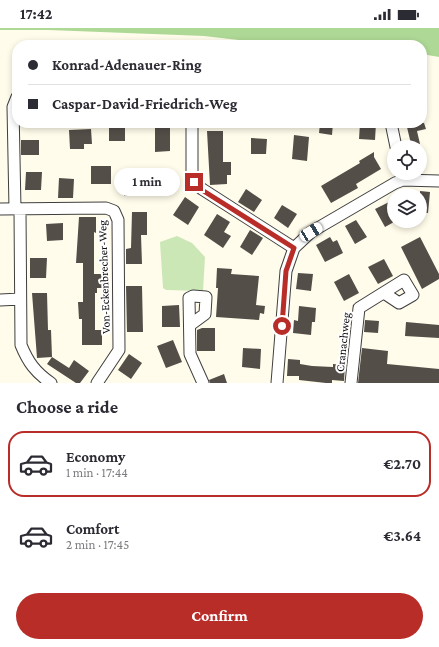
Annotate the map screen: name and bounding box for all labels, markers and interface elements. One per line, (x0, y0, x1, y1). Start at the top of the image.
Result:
text: 17:42 (20, 6, 52, 22)
text: Konrad-Adenauer-Ring (52, 57, 202, 73)
text: Caspar-David-Friedrich-Weg (52, 96, 237, 112)
map controls (387, 140, 427, 228)
button: locate (387, 140, 427, 180)
callout: 1 min (114, 168, 180, 196)
route end (185, 173, 203, 191)
text: 1 min (132, 174, 162, 189)
button: layers (387, 188, 427, 228)
street label: Von-Eckenbrecher-Weg (95, 220, 113, 334)
car (298, 221, 324, 243)
street label: Cranachweg (333, 311, 353, 372)
route start (273, 317, 291, 335)
text: Choose a ride (16, 397, 118, 417)
icon: car (18, 446, 54, 482)
text: Economy (66, 449, 125, 465)
text: €2.70 (384, 456, 421, 472)
text: 1 min · 17:44 (66, 465, 128, 480)
icon: car (18, 518, 54, 554)
text: Comfort (66, 521, 120, 537)
text: €3.64 (384, 528, 421, 544)
text: 2 min · 17:45 (66, 537, 129, 552)
button: Confirm (16, 593, 423, 639)

